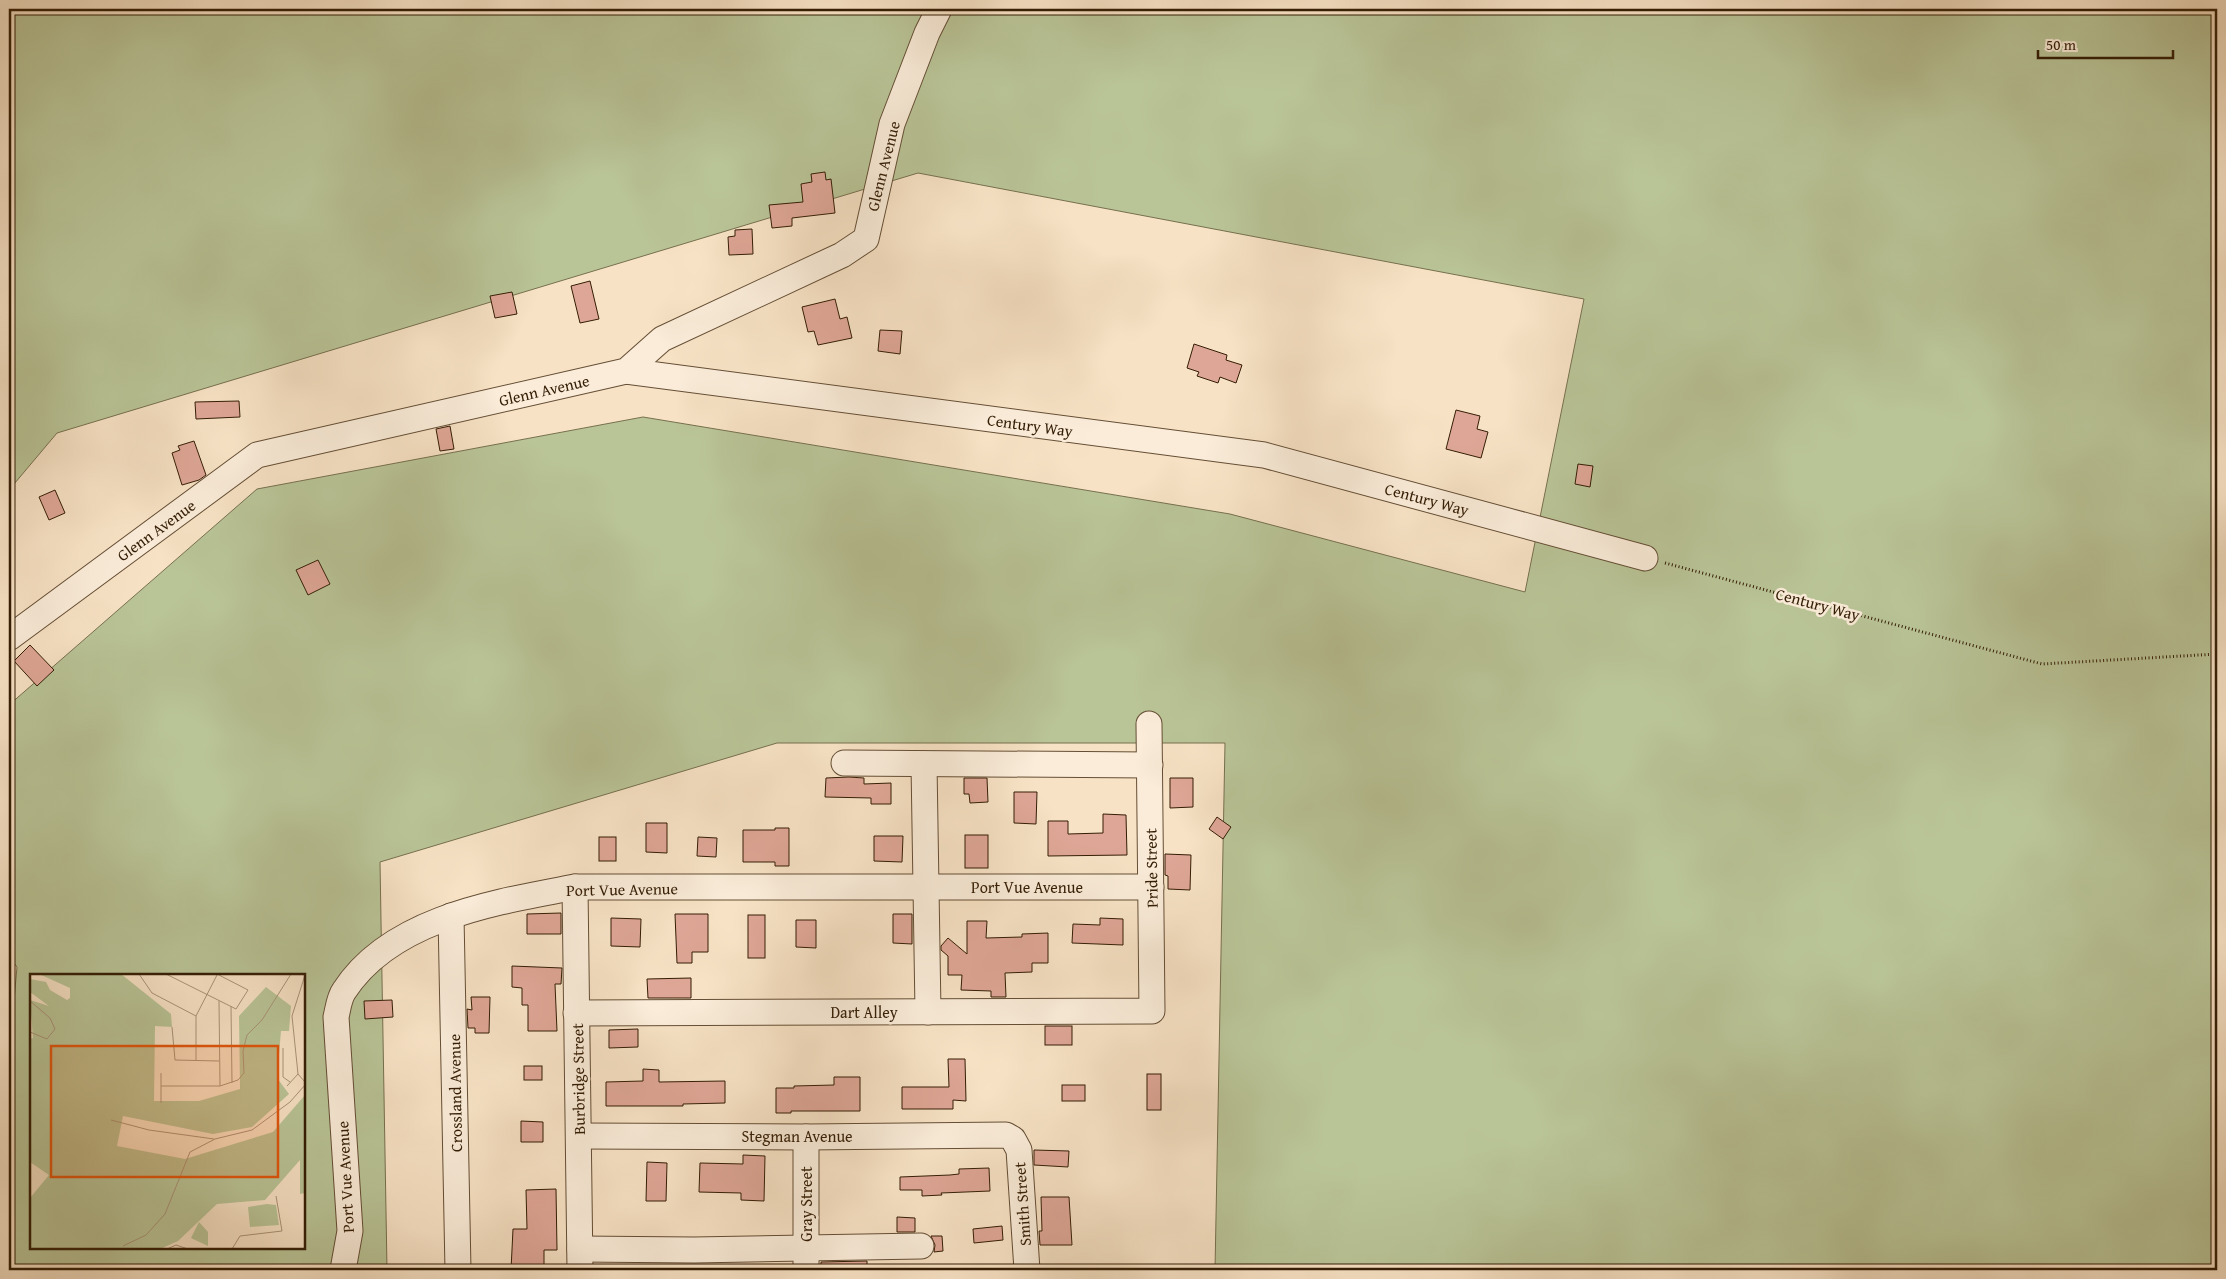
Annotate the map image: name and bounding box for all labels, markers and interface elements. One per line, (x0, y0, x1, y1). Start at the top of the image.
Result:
scale bar (2038, 28, 2174, 60)
text: 50 m (2046, 34, 2077, 55)
street label: Glenn Avenue (860, 118, 906, 214)
street label: Glenn Avenue (496, 368, 592, 412)
street label: Century Way (986, 407, 1074, 443)
street label: Century Way (1382, 476, 1472, 522)
street label: Glenn Avenue (112, 493, 200, 567)
street label: Century Way (1773, 581, 1863, 627)
street label: Pride Street (1138, 828, 1164, 908)
street label: Port Vue Avenue (971, 875, 1083, 899)
street label: Port Vue Avenue (566, 876, 678, 902)
inset map (30, 974, 305, 1249)
street label: Dart Alley (830, 1000, 898, 1024)
street label: Burbridge Street (565, 1023, 591, 1135)
street label: Crossland Avenue (442, 1034, 468, 1152)
street label: Port Vue Avenue (330, 1121, 360, 1233)
street label: Stegman Avenue (741, 1124, 853, 1148)
street label: Smith Street (1007, 1161, 1037, 1247)
street label: Gray Street (794, 1166, 818, 1242)

